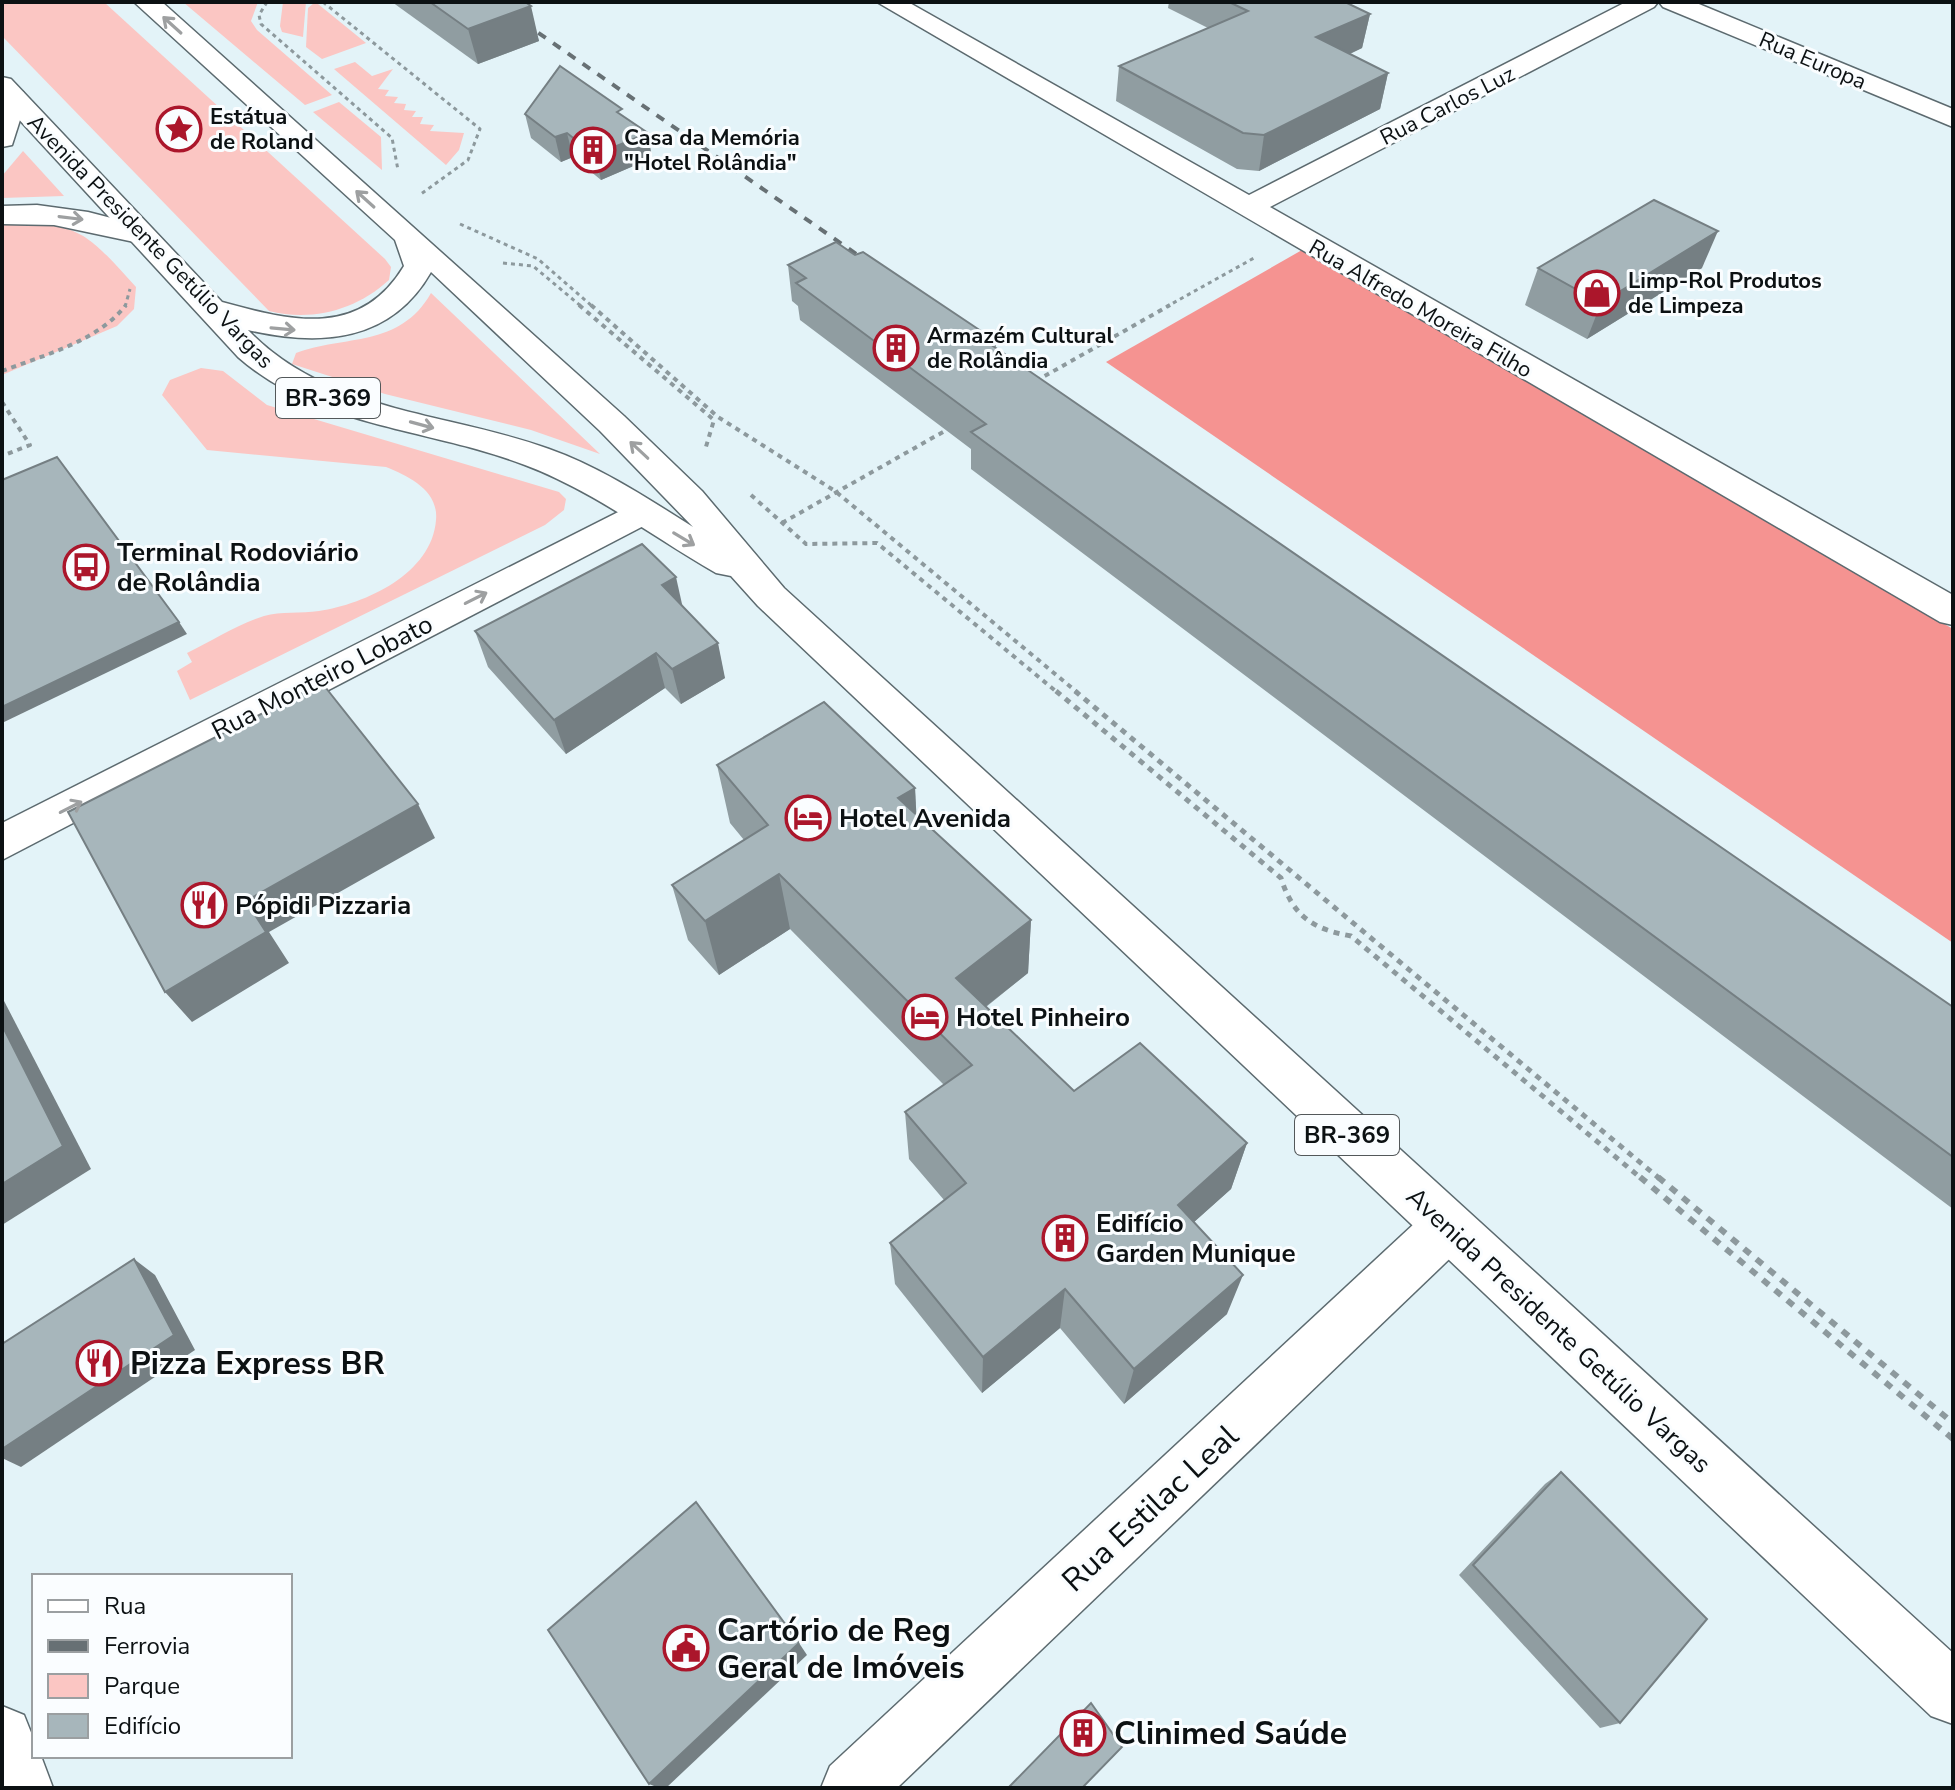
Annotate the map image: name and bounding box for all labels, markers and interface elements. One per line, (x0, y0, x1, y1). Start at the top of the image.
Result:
one-way arrow (163, 16, 183, 34)
street label: Rua Europa (1754, 25, 1871, 97)
street label: Rua Carlos Luz (1375, 59, 1520, 153)
place label: Estátua de Roland (210, 102, 314, 157)
place icon: Estátua de Roland (155, 105, 203, 153)
street label: Avenida Presidente Getúlio Vargas (21, 108, 280, 375)
place label: Casa da Memória "Hotel Rolândia" (624, 123, 800, 178)
building icon: Casa da Memória "Hotel Rolândia" (569, 126, 617, 174)
one-way arrow (355, 190, 376, 209)
one-way arrow (58, 211, 83, 226)
street label: Rua Alfredo Moreira Filho (1303, 233, 1538, 385)
place label: Limp-Rol Produtos de Limpeza (1628, 266, 1822, 321)
shop icon: Limp-Rol Produtos de Limpeza (1573, 269, 1621, 317)
place label: Armazém Cultural de Rolândia (927, 321, 1114, 376)
one-way arrow (269, 322, 296, 337)
building icon: Armazém Cultural de Rolândia (872, 324, 920, 372)
road number: BR-369 (276, 378, 380, 418)
one-way arrow (409, 418, 435, 433)
one-way arrow (629, 441, 649, 460)
one-way arrow (672, 531, 695, 547)
place label: Terminal Rodoviário de Rolândia (117, 535, 359, 600)
bus stop icon: Terminal Rodoviário de Rolândia (62, 543, 110, 591)
one-way arrow (464, 589, 488, 605)
street label: Rua Monteiro Lobato (206, 607, 439, 748)
hotel icon: Hotel Avenida (784, 794, 832, 842)
one-way arrow (59, 798, 83, 814)
place label: Hotel Avenida (839, 801, 1011, 836)
restaurant icon: Pópidi Pizzaria (180, 881, 228, 929)
place label: Pópidi Pizzaria (235, 888, 411, 923)
hotel icon: Hotel Pinheiro (901, 993, 949, 1041)
place label: Hotel Pinheiro (956, 1000, 1130, 1035)
road number: BR-369 (1295, 1115, 1399, 1155)
street label: Avenida Presidente Getúlio Vargas (1399, 1180, 1719, 1481)
place label: Edifício Garden Munique (1096, 1206, 1295, 1271)
building icon: Edifício Garden Munique (1041, 1214, 1089, 1262)
restaurant icon: Pizza Express BR (75, 1339, 123, 1387)
place label: Pizza Express BR (130, 1342, 385, 1385)
street label: Rua Estilac Leal (1053, 1415, 1248, 1601)
legend (32, 1574, 292, 1758)
text: Rua (104, 1590, 146, 1622)
place label: Cartório de Reg Geral de Imóveis (717, 1609, 965, 1689)
public building icon: Cartório de Reg Geral de Imóveis (662, 1624, 710, 1672)
text: Ferrovia (104, 1630, 190, 1662)
text: Parque (104, 1670, 180, 1702)
building icon: Clinimed Saúde (1059, 1709, 1107, 1757)
text: Edifício (104, 1710, 181, 1742)
place label: Clinimed Saúde (1114, 1712, 1347, 1755)

